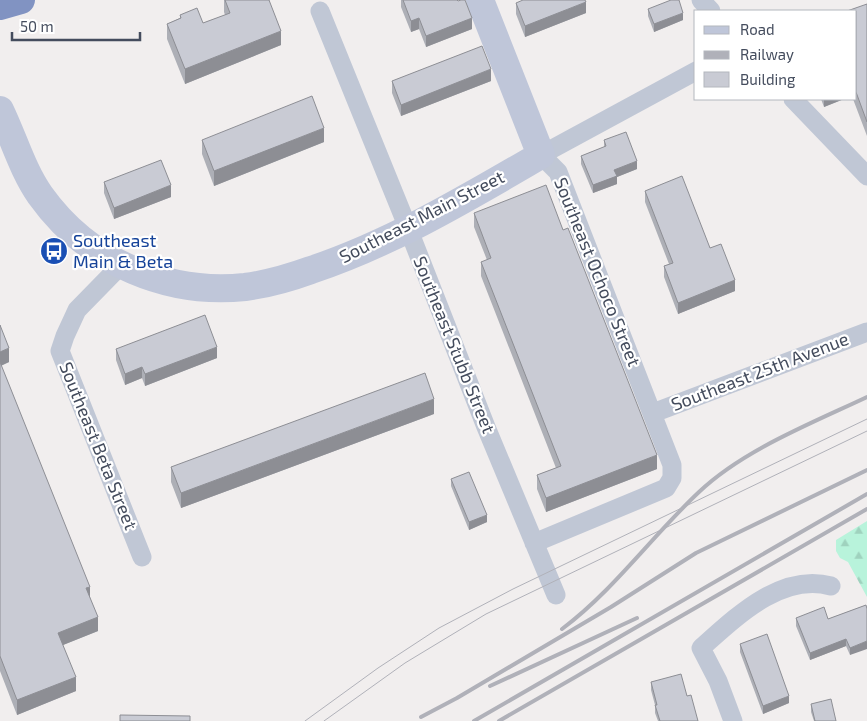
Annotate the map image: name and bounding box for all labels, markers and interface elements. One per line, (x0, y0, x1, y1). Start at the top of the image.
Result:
scale bar (12, 10, 140, 42)
legend (694, 10, 857, 100)
text: 50 m (20, 17, 54, 35)
text: Road (740, 20, 775, 38)
text: Railway (740, 45, 794, 63)
text: Building (740, 70, 796, 88)
street label: Southeast Main Street (335, 165, 508, 267)
street label: Southeast Ochoco Street (550, 174, 646, 369)
place label: Southeast Main & Beta (73, 229, 173, 272)
bus stop icon: Southeast Main & Beta (39, 236, 69, 266)
street label: Southeast Stubb Street (409, 253, 501, 437)
street label: Southeast 25th Avenue (668, 327, 852, 415)
street label: Southeast Beta Street (55, 358, 143, 533)

